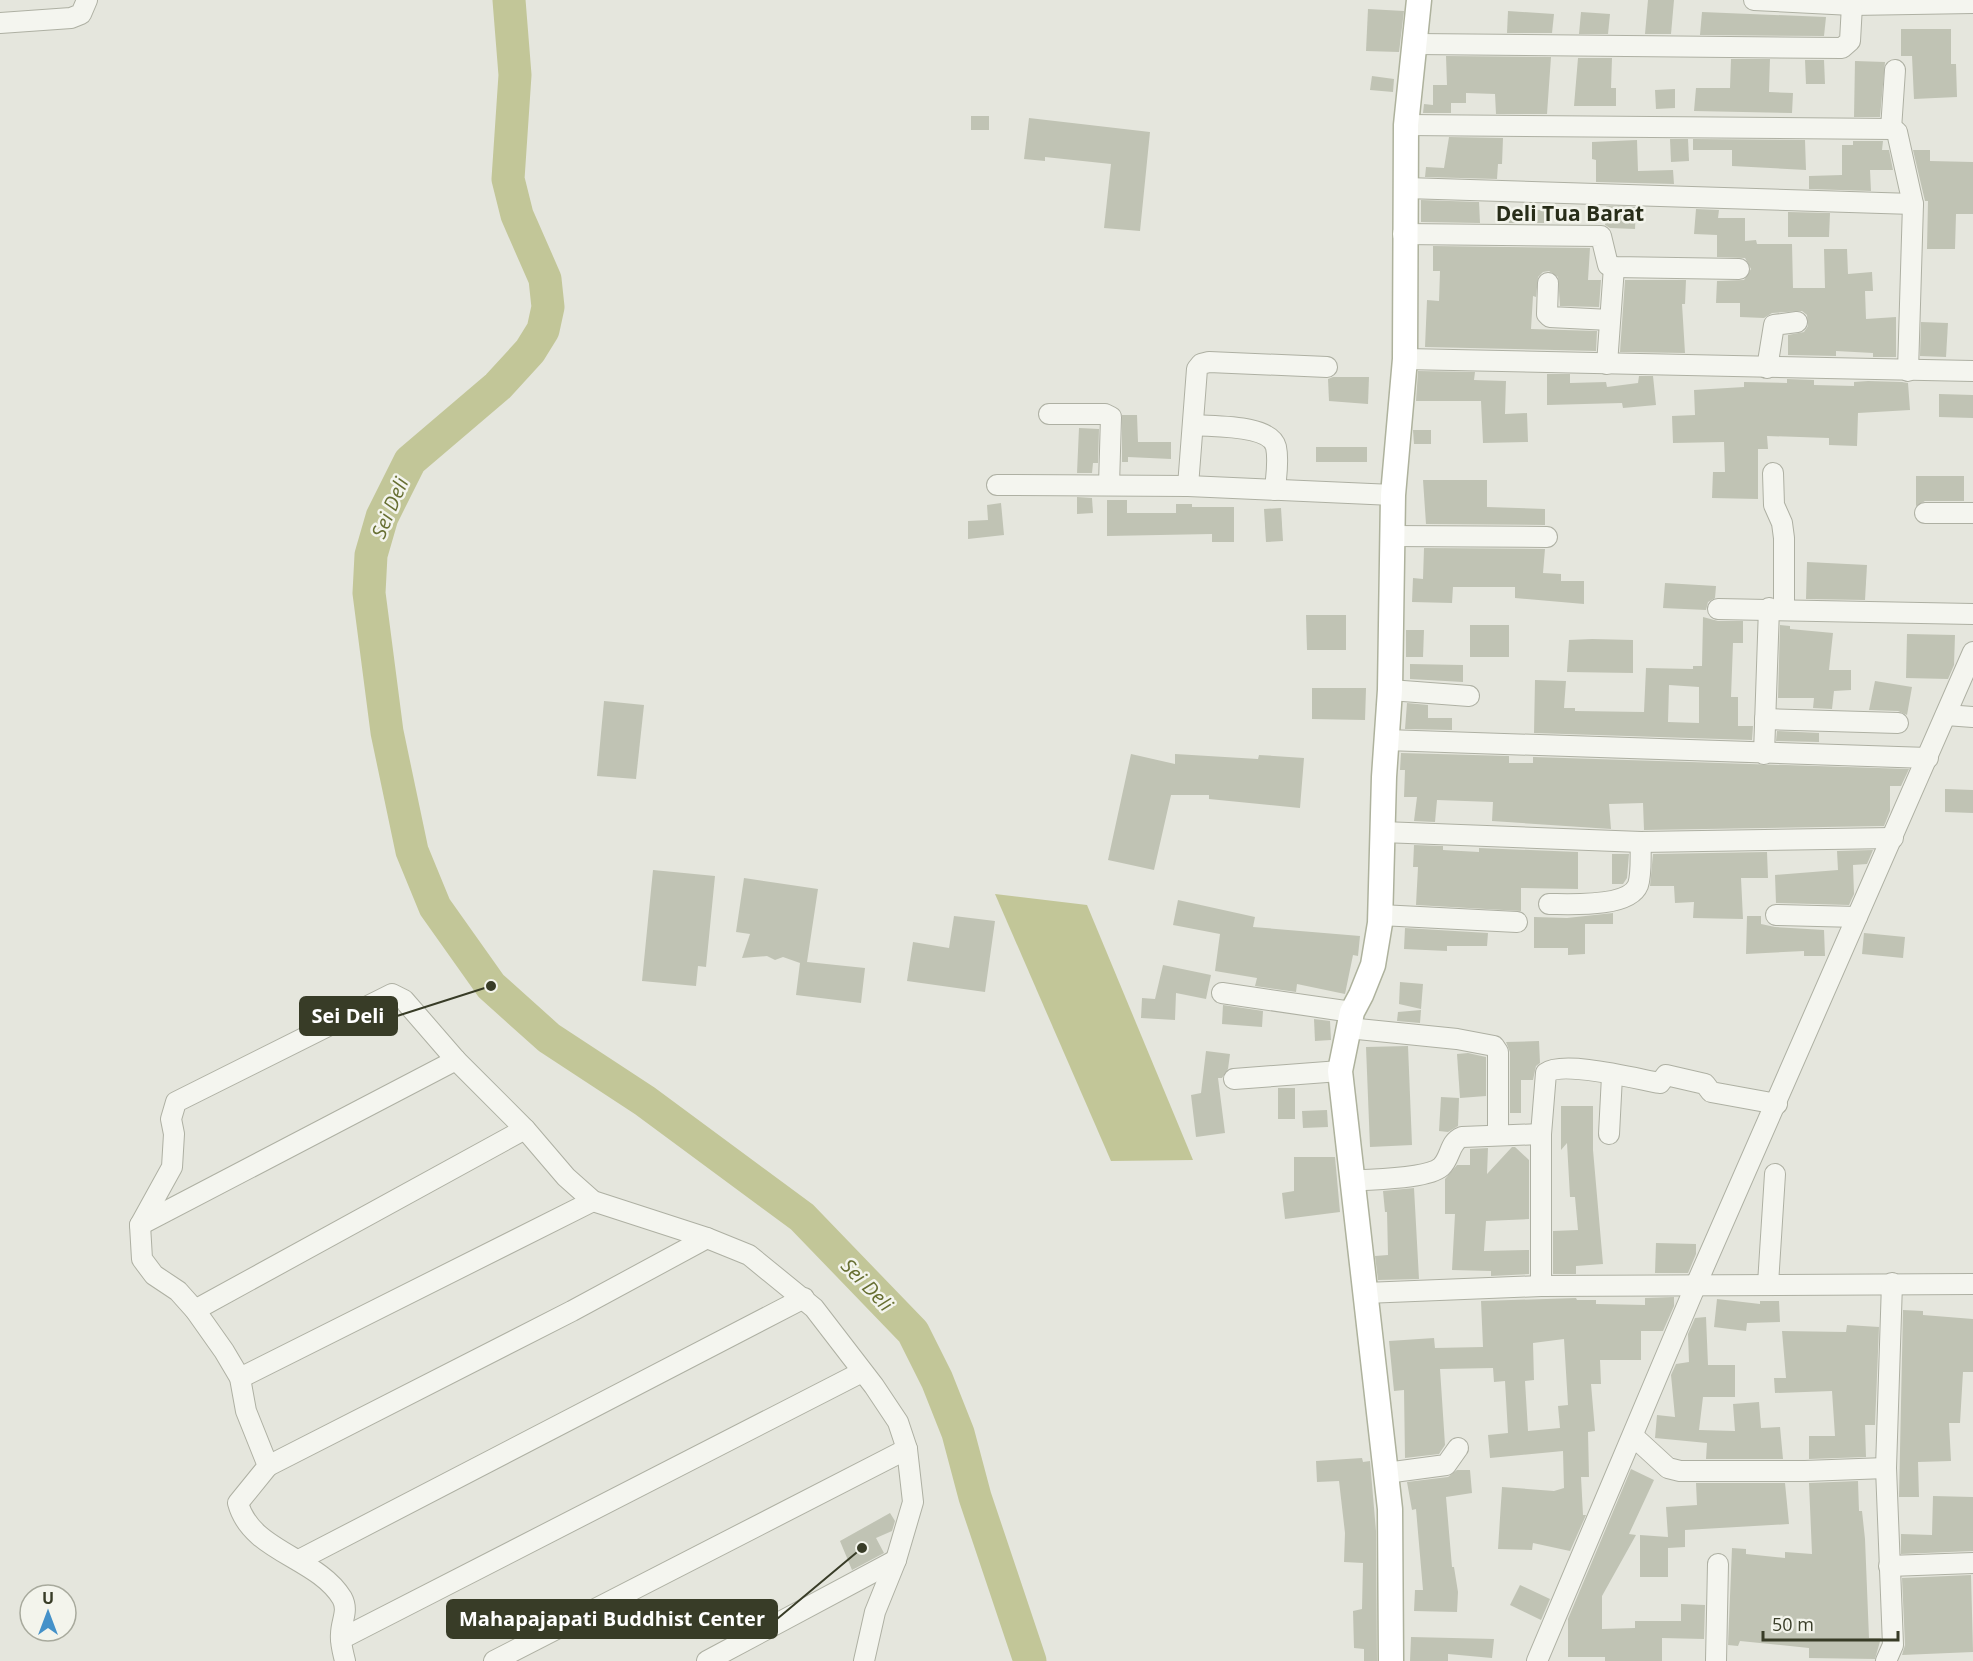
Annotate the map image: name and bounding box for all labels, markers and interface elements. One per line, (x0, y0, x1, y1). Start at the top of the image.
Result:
district label: Deli Tua Barat (1496, 199, 1644, 227)
water label: Sei Deli (365, 472, 415, 542)
callout: Sei Deli (300, 997, 397, 1035)
text: Sei Deli (312, 1002, 384, 1029)
water label: Sei Deli (836, 1252, 900, 1318)
north arrow (18, 1583, 78, 1643)
text: U (42, 1587, 54, 1609)
callout: Mahapajapati Buddhist Center (447, 1600, 777, 1638)
scale bar (1763, 1604, 1898, 1642)
text: Mahapajapati Buddhist Center (459, 1605, 765, 1632)
text: 50 m (1772, 1612, 1814, 1636)

